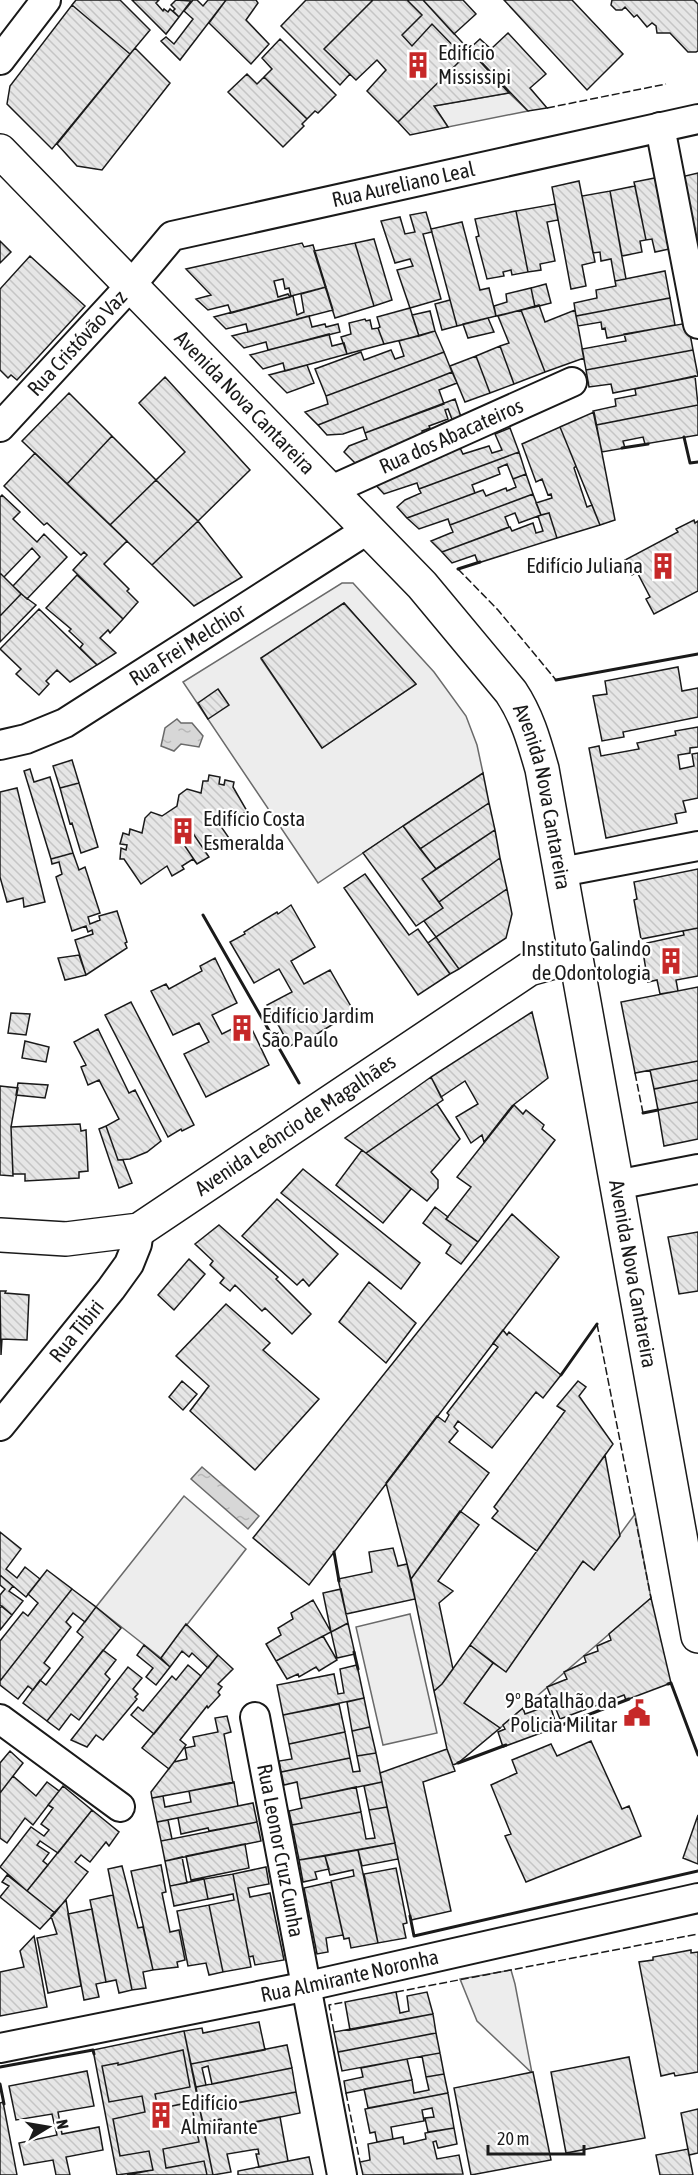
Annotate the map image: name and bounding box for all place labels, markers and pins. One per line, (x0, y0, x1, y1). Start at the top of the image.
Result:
place label: Edifício Mississipi (438, 40, 511, 88)
building icon: Edifício Mississipi (403, 50, 433, 80)
building icon: Edifício Juliana (648, 551, 678, 581)
place label: Edifício Juliana (526, 553, 643, 577)
place label: Edifício Costa Esmeralda (203, 806, 305, 854)
building icon: Edifício Costa Esmeralda (168, 816, 198, 846)
place label: Instituto Galindo de Odontologia (521, 936, 651, 984)
building icon: Instituto Galindo de Odontologia (656, 946, 686, 976)
place label: Edifício Jardim São Paulo (262, 1003, 374, 1051)
building icon: Edifício Jardim São Paulo (227, 1013, 257, 1043)
place label: 9º Batalhão da Policia Militar (505, 1688, 618, 1736)
public building icon: 9º Batalhão da Policia Militar (622, 1698, 652, 1728)
place label: Edifício Almirante (181, 2090, 258, 2138)
building icon: Edifício Almirante (146, 2100, 176, 2130)

